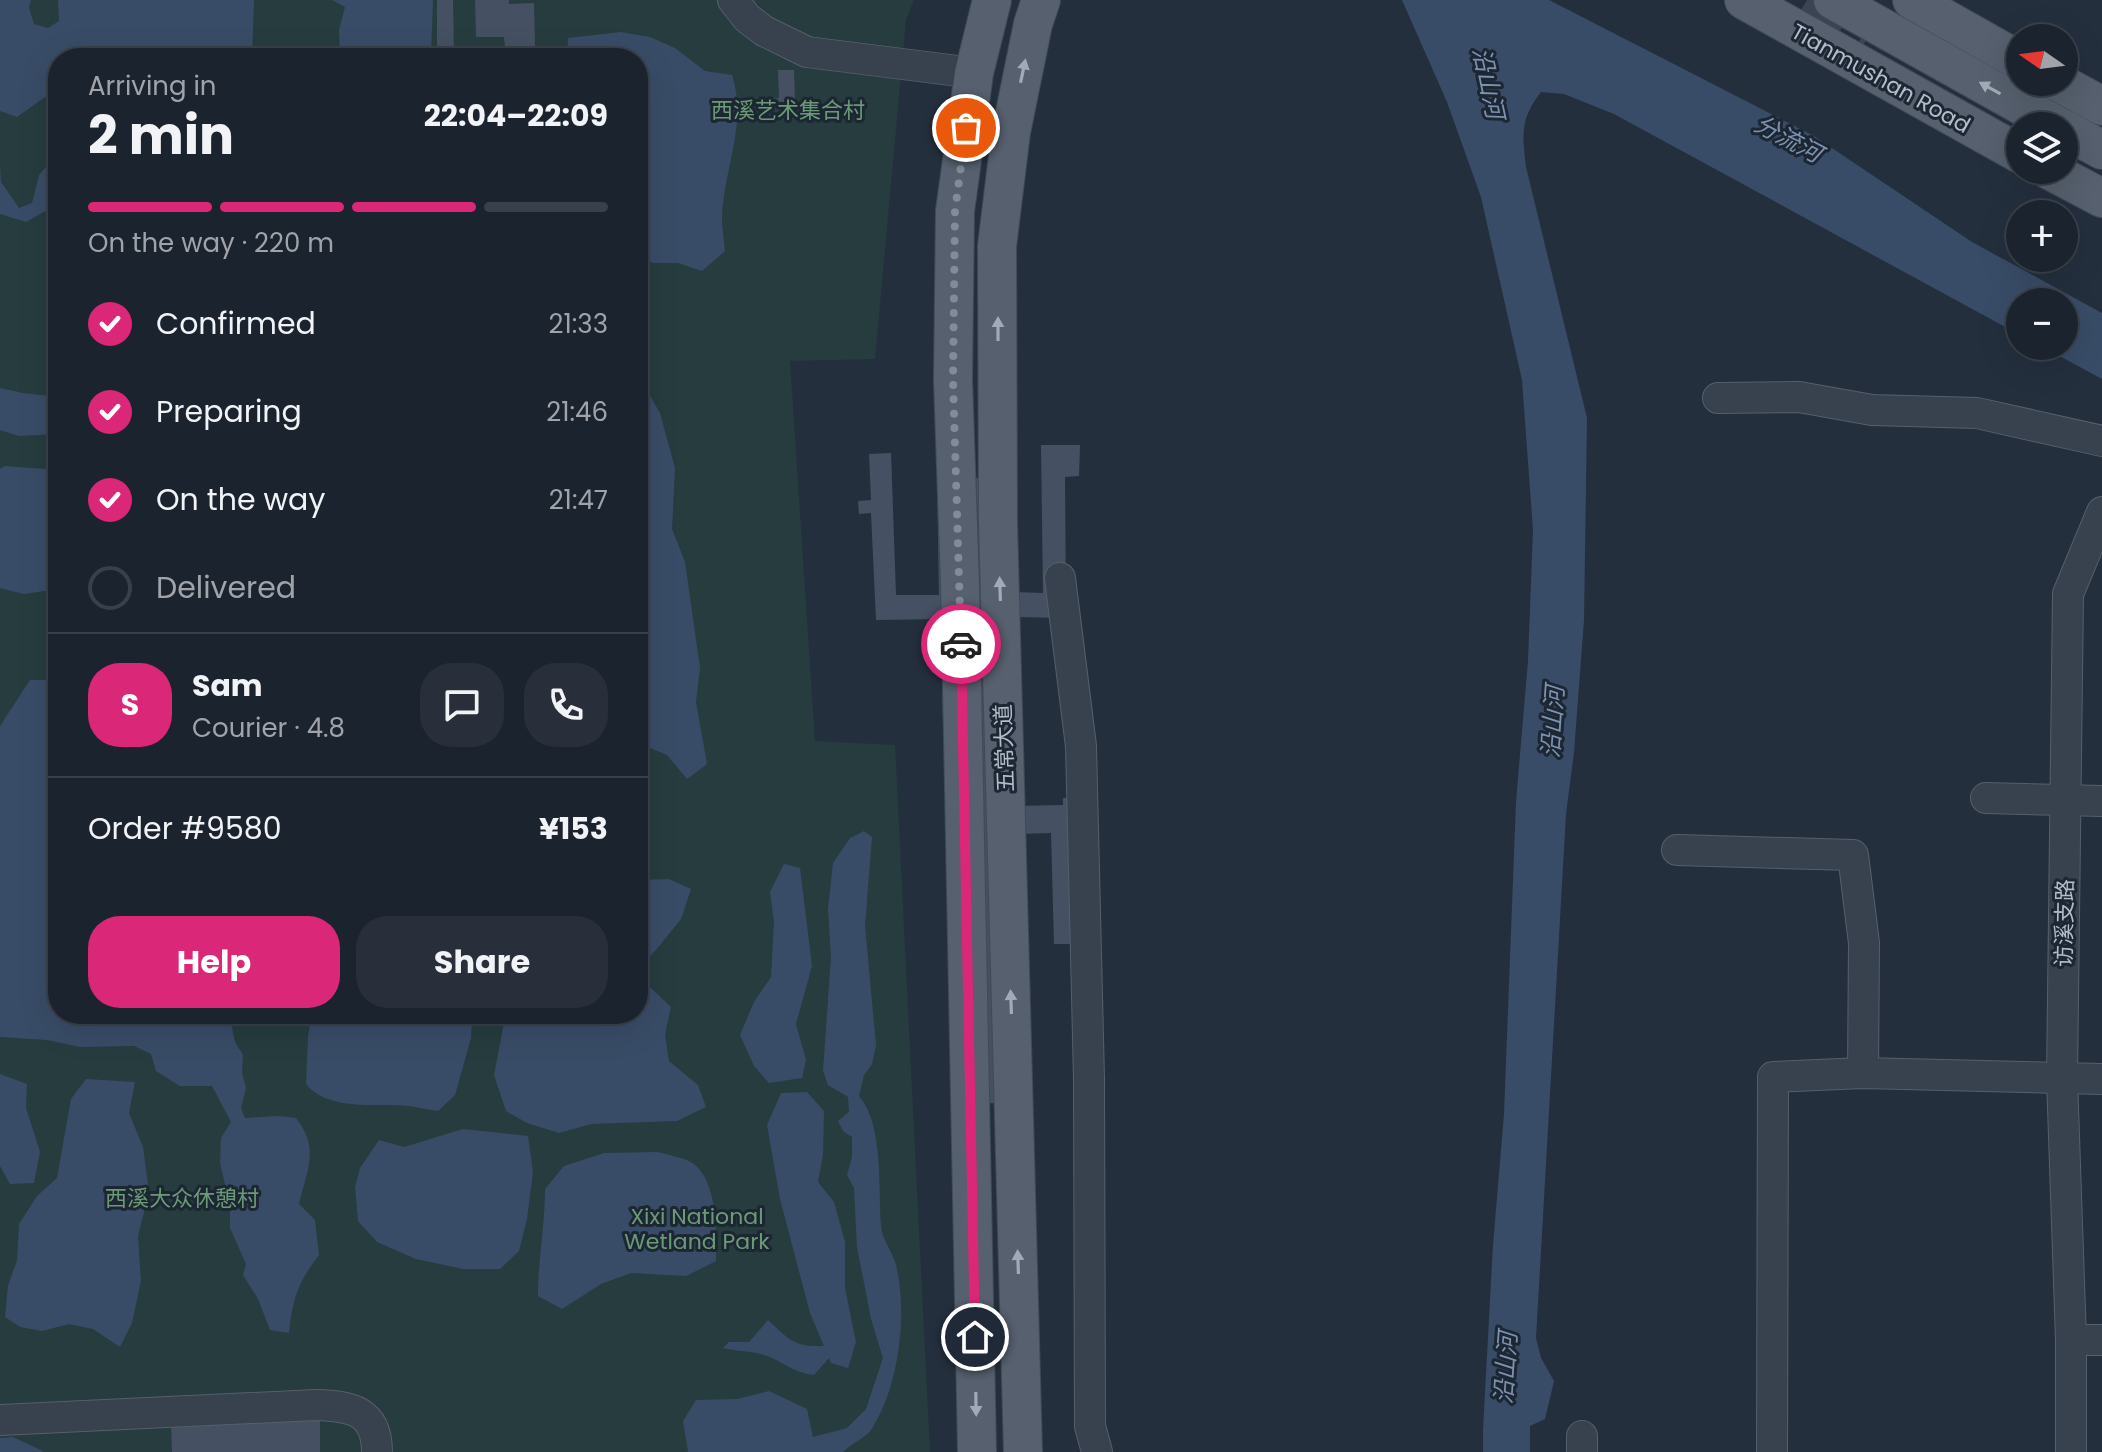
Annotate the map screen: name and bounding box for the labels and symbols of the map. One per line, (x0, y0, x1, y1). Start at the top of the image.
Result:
street label: Tianmushan Road (1786, 16, 1976, 141)
north arrow (2006, 24, 2078, 96)
water label: 沿山河 (1465, 44, 1513, 125)
one-way arrow (1018, 59, 1030, 84)
one-way arrow (1979, 81, 2001, 95)
pin (932, 94, 1000, 162)
park label: 西溪艺术集合村 (711, 95, 865, 126)
water label: 分流河 (1749, 107, 1831, 172)
one-way arrow (992, 316, 1004, 341)
one-way arrow (994, 576, 1006, 601)
courier (921, 604, 1001, 684)
water label: 沿山河 (1534, 681, 1572, 759)
street label: 五常大道 (987, 703, 1022, 793)
street label: 访溪支路 (2048, 879, 2081, 967)
one-way arrow (1004, 989, 1017, 1014)
park label: 西溪大众休憩村 (105, 1183, 259, 1214)
park label: Xixi National Wetland Park (624, 1201, 770, 1257)
one-way arrow (1011, 1249, 1024, 1274)
pin (941, 1303, 1009, 1371)
water label: 沿山河 (1487, 1327, 1525, 1405)
one-way arrow (970, 1392, 982, 1417)

